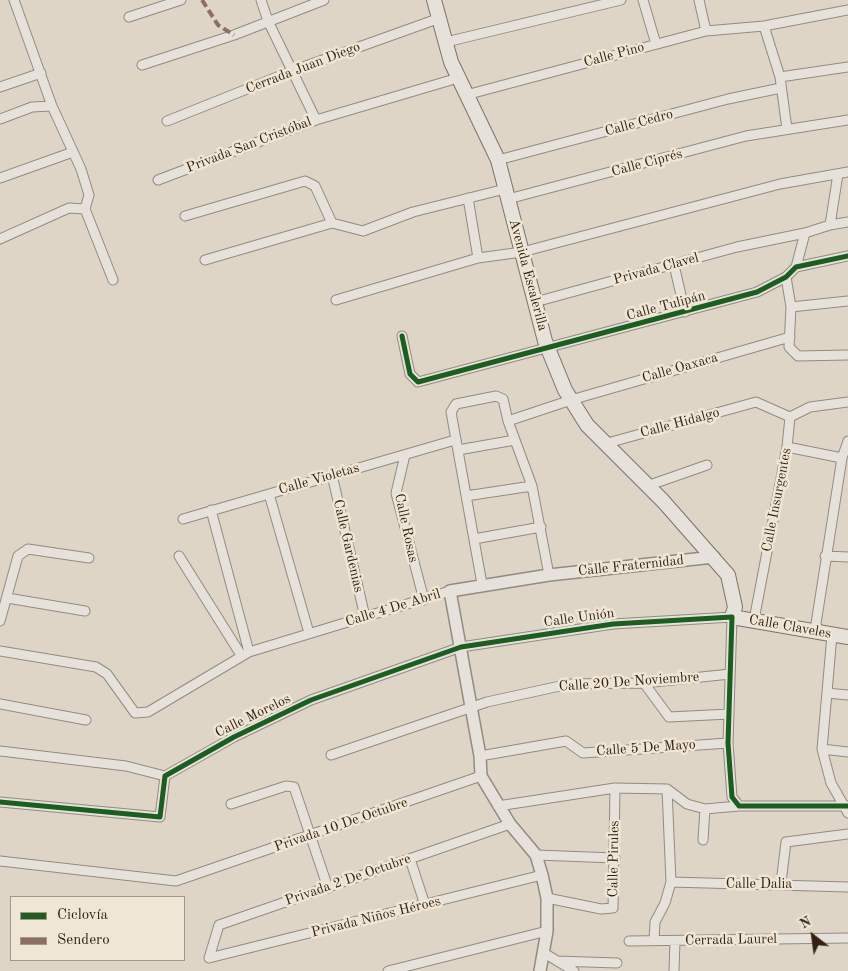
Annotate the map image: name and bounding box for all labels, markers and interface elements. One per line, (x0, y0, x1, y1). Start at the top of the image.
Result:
street label: Cerrada Juan Diego (243, 38, 363, 98)
street label: Calle Pino (582, 39, 646, 71)
street label: Calle Cedro (603, 106, 675, 140)
street label: Privada San Cristóbal (184, 113, 314, 177)
street label: Calle Ciprés (610, 145, 684, 181)
street label: Avenida Escalerilla (505, 217, 551, 333)
street label: Privada Clavel (611, 250, 701, 288)
street label: Calle Tulipán (625, 287, 707, 325)
street label: Calle Oaxaca (640, 349, 720, 387)
street label: Calle Hidalgo (638, 404, 722, 442)
street label: Calle Insurgentes (759, 447, 795, 553)
street label: Calle Violetas (277, 459, 361, 499)
street label: Calle Rosas (390, 492, 422, 564)
street label: Calle Gardenias (329, 498, 367, 594)
street label: Calle Fraternidad (577, 552, 685, 580)
street label: Calle 4 De Abril (343, 586, 443, 630)
street label: Calle Unión (543, 605, 615, 631)
street label: Calle Claveles (748, 611, 832, 643)
street label: Calle 20 De Noviembre (558, 669, 700, 695)
street label: Calle Morelos (213, 691, 293, 741)
street label: Calle 5 De Mayo (596, 736, 696, 760)
street label: Privada 10 De Octubre (272, 794, 410, 856)
street label: Calle Pirules (605, 820, 623, 898)
street label: Privada 2 De Octubre (283, 851, 413, 909)
street label: Calle Dalia (726, 876, 792, 892)
street label: Privada Niños Héroes (310, 893, 442, 941)
legend (10, 896, 185, 961)
text: Ciclovía (57, 908, 108, 923)
north arrow (788, 911, 838, 961)
text: N (797, 914, 814, 932)
street label: Cerrada Laurel (685, 931, 777, 949)
text: Sendero (57, 933, 110, 948)

